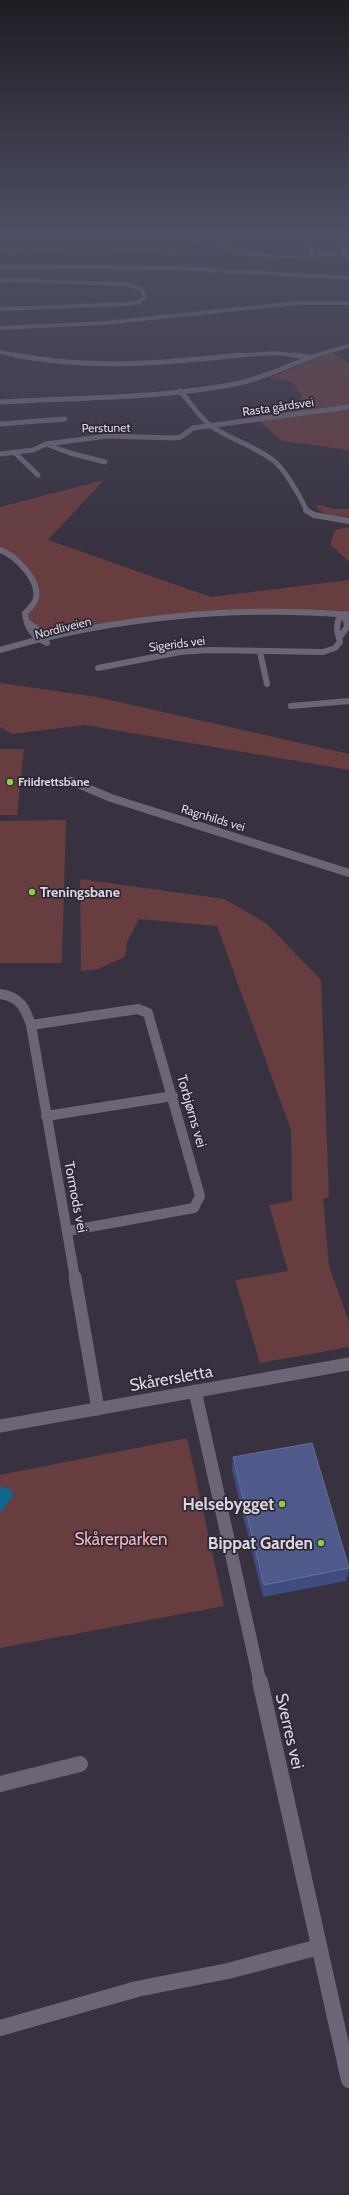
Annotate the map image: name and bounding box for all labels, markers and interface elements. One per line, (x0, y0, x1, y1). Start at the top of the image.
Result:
street label: Rasta gårdsvei (241, 394, 315, 419)
street label: Perstunet (81, 420, 131, 435)
street label: Nordliveien (33, 613, 93, 642)
street label: Sigerids vei (148, 633, 206, 654)
place label: Friidrettsbane (18, 774, 89, 789)
marker: Friidrettsbane (5, 777, 15, 787)
street label: Ragnhilds vei (179, 801, 247, 834)
place label: Treningsbane (40, 883, 120, 901)
marker: Treningsbane (27, 887, 37, 897)
street label: Torbjørns vei (173, 1072, 211, 1150)
street label: Tormods vei (60, 1160, 92, 1234)
street label: Skårersletta (128, 1361, 215, 1395)
place label: Helsebygget (183, 1494, 274, 1514)
marker: Helsebygget (277, 1499, 287, 1509)
park label: Skårerparken (74, 1529, 168, 1549)
place label: Bippat Garden (208, 1533, 313, 1553)
marker: Bippat Garden (316, 1538, 326, 1548)
street label: Sverres vei (272, 1691, 308, 1771)

